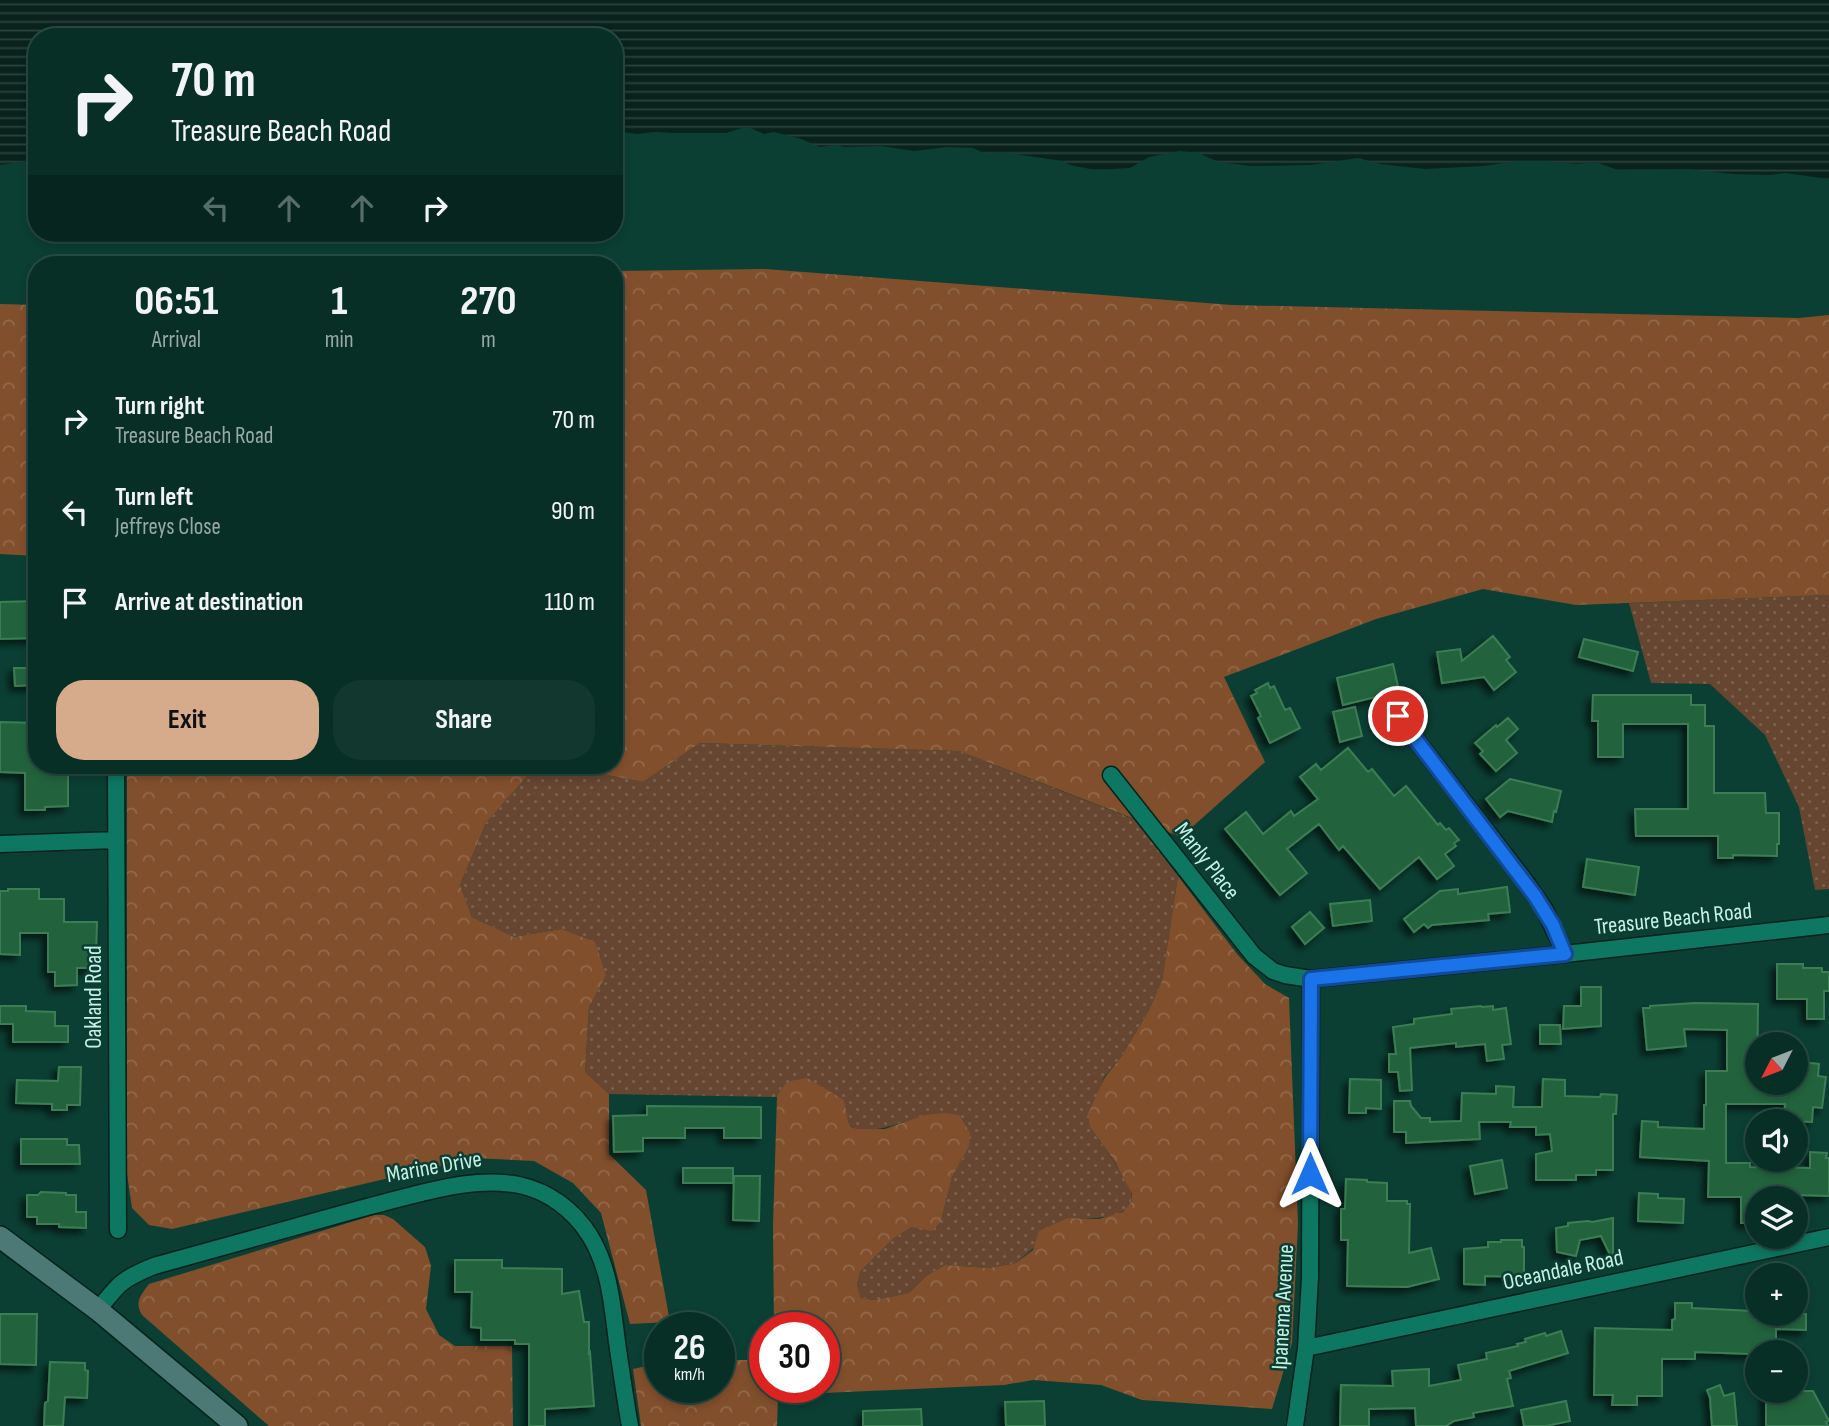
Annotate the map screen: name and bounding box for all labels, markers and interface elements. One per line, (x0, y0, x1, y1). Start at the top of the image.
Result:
text: 70 m (171, 52, 256, 111)
icon: right (56, 56, 147, 147)
text: Treasure Beach Road (171, 112, 391, 151)
icon: left (197, 189, 235, 227)
icon: ahead (270, 189, 308, 227)
icon: ahead (343, 189, 381, 227)
icon: right (416, 189, 454, 227)
text: 06:51 (134, 276, 218, 327)
text: 1 (331, 276, 347, 327)
text: 270 (460, 276, 517, 327)
text: Arrival (152, 326, 201, 354)
text: min (325, 326, 354, 354)
text: m (481, 326, 496, 354)
text: Turn right (115, 391, 204, 422)
icon: right (56, 402, 94, 440)
text: 70 m (552, 405, 595, 436)
text: Treasure Beach Road (115, 422, 273, 450)
text: Turn left (115, 482, 193, 513)
icon: left (56, 493, 94, 531)
text: 90 m (551, 496, 595, 527)
text: Jeffreys Close (115, 513, 221, 541)
icon: arrive (56, 584, 94, 622)
text: Arrive at destination (115, 587, 303, 618)
text: 110 m (544, 587, 595, 618)
button: Exit (56, 680, 319, 760)
button: Share (333, 680, 595, 760)
pin (1368, 686, 1428, 746)
icon: arrive (1379, 697, 1417, 735)
street label: Manly Place (1168, 817, 1246, 905)
street label: Treasure Beach Road (1593, 897, 1753, 941)
street label: Oakland Road (80, 945, 108, 1049)
north arrow (1745, 1032, 1808, 1096)
map controls (1745, 1032, 1808, 1403)
button: sound (1745, 1109, 1808, 1172)
position arrow (1273, 1137, 1347, 1211)
street label: Marine Drive (384, 1145, 484, 1189)
button: layers (1745, 1186, 1808, 1249)
street label: Ipanema Avenue (1266, 1244, 1300, 1370)
street label: Oceandale Road (1500, 1244, 1626, 1296)
button: + (1745, 1263, 1808, 1326)
speed limit sign: 30 (749, 1312, 840, 1403)
text: 26 (674, 1327, 705, 1370)
button: − (1745, 1340, 1808, 1403)
text: km/h (674, 1364, 705, 1385)

